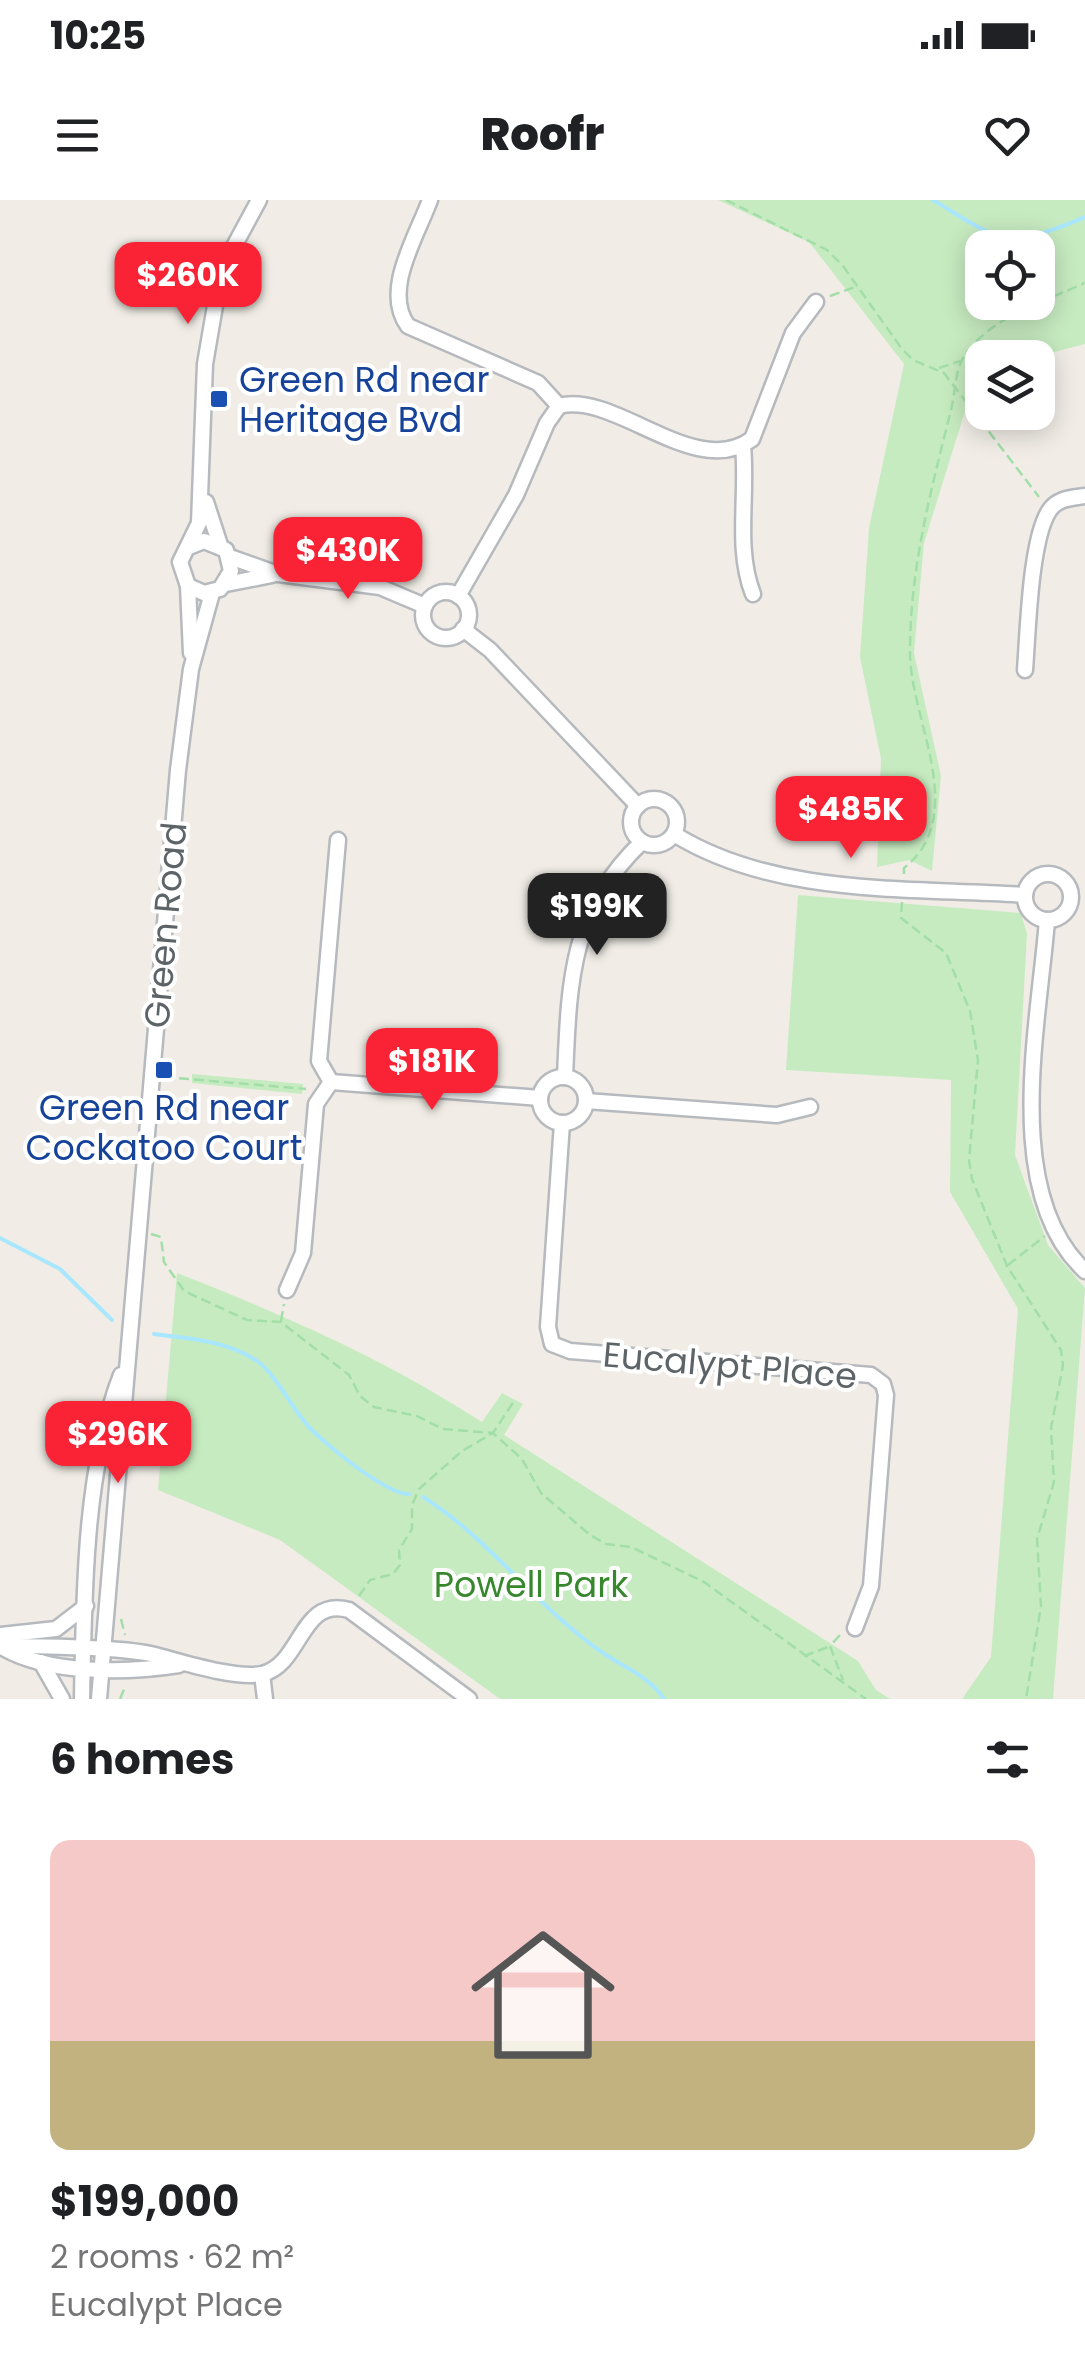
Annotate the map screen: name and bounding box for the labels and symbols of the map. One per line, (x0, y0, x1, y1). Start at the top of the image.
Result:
pin: $260K (118, 242, 258, 327)
place label: Green Rd near Heritage Bvd (239, 355, 490, 444)
marker: Green Rd near Heritage Bvd (208, 388, 230, 410)
pin: $430K (278, 517, 418, 602)
pin: $485K (781, 776, 921, 861)
street label: Green Road (132, 820, 198, 1030)
pin: $199K (527, 873, 667, 958)
pin: $181K (362, 1028, 502, 1113)
marker: Green Rd near Cockatoo Court (153, 1059, 175, 1081)
place label: Green Rd near Cockatoo Court (26, 1083, 302, 1172)
street label: Eucalypt Place (601, 1329, 859, 1401)
pin: $296K (48, 1401, 188, 1486)
park label: Powell Park (434, 1560, 628, 1609)

